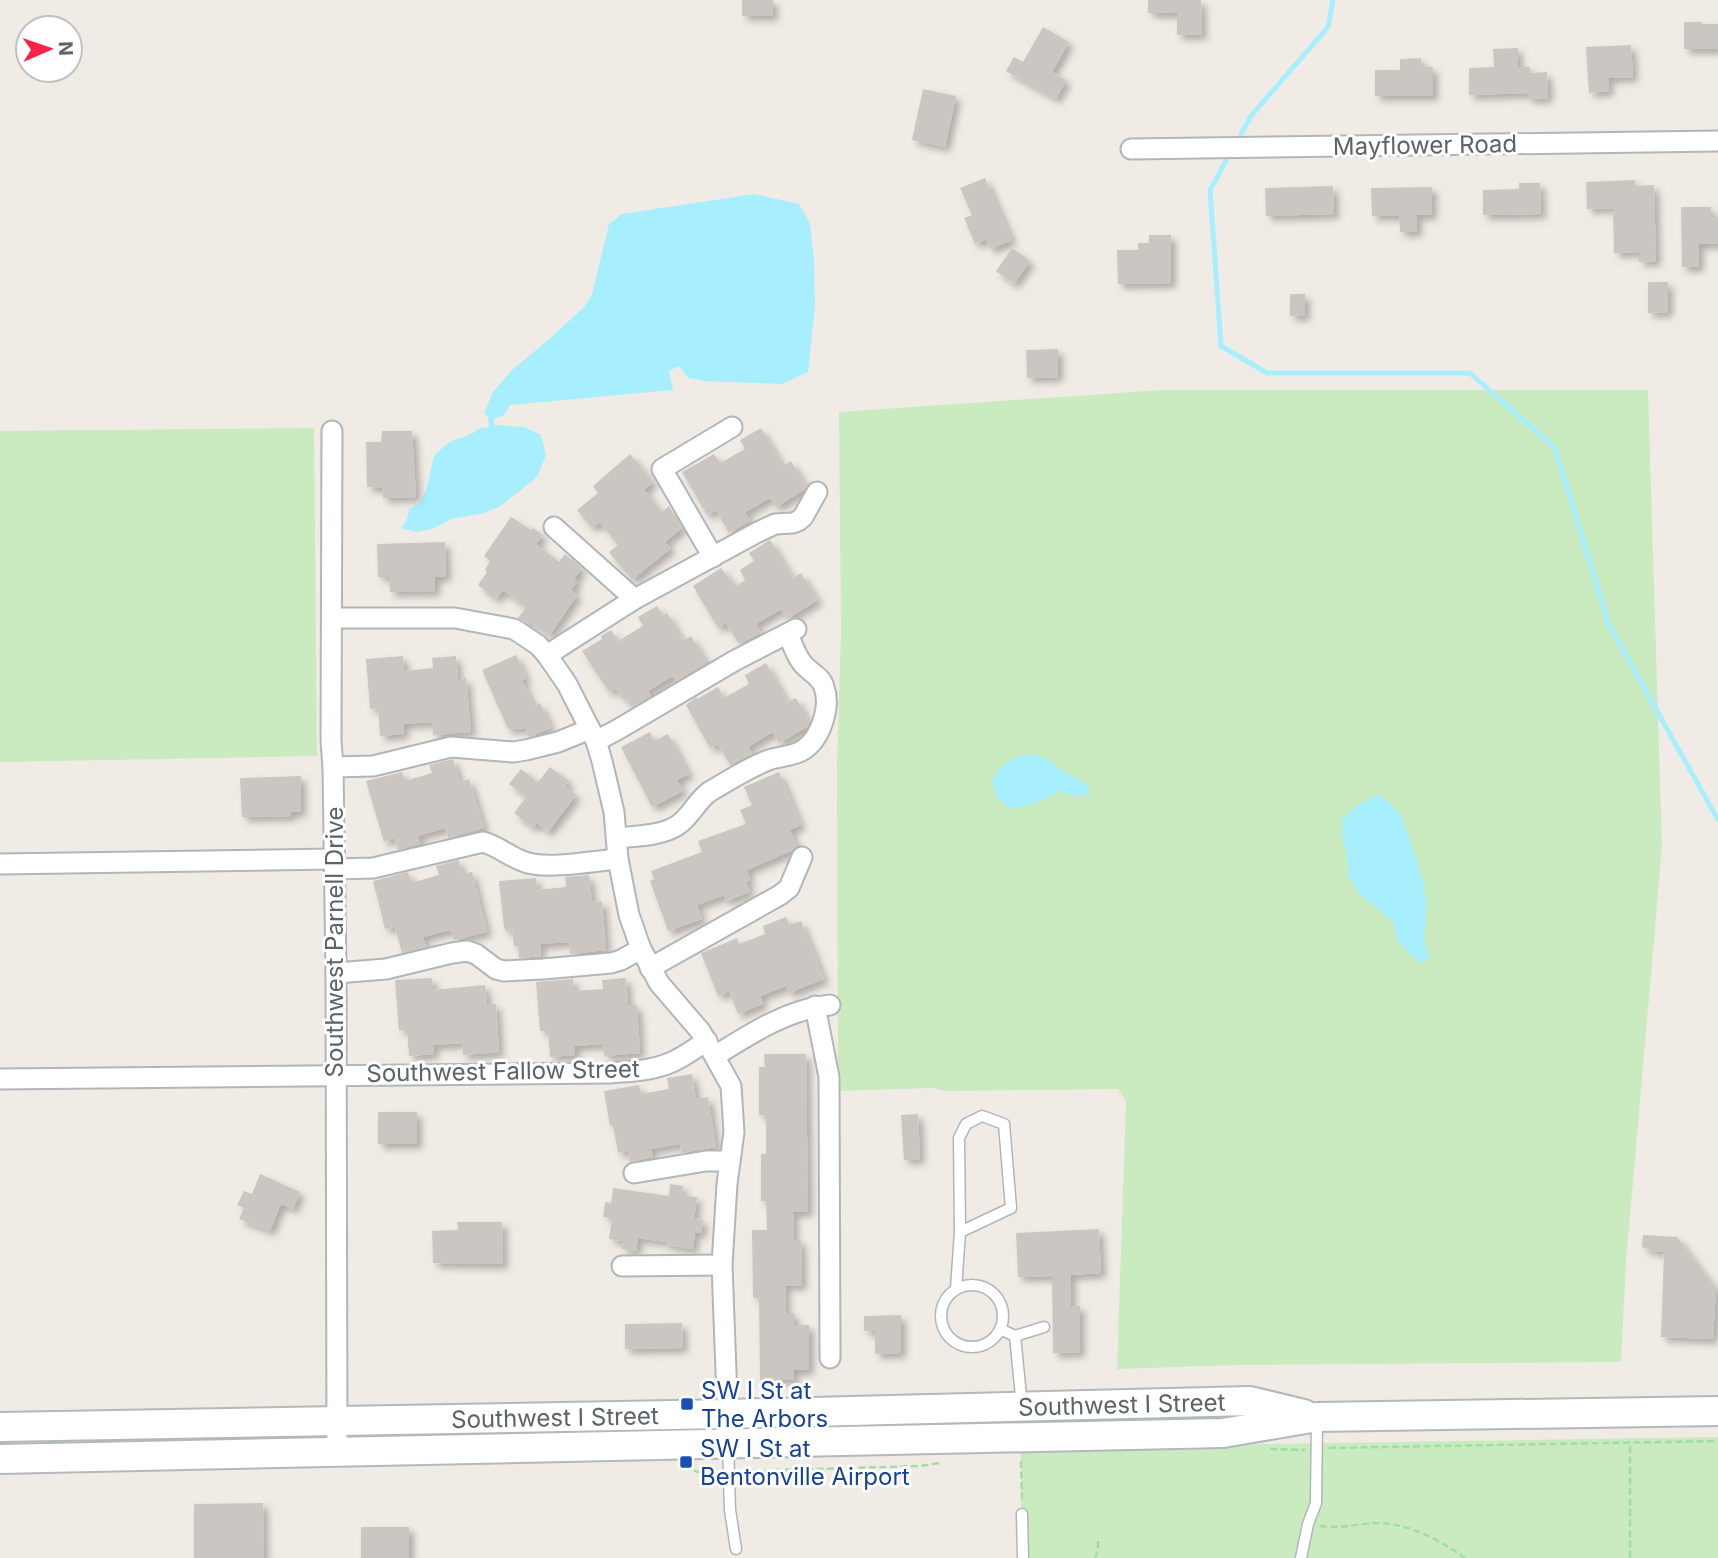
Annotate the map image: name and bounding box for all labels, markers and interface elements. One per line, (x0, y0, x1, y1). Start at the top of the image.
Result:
north arrow (14, 14, 84, 84)
text: N (54, 41, 77, 56)
street label: Mayflower Road (1333, 129, 1517, 161)
street label: Southwest Parnell Drive (320, 807, 349, 1077)
street label: Southwest Fallow Street (366, 1054, 640, 1088)
place label: SW I St at The Arbors (701, 1376, 828, 1433)
street label: Southwest I Street (1018, 1387, 1226, 1421)
marker: SW I St at The Arbors (679, 1396, 695, 1412)
street label: Southwest I Street (451, 1401, 659, 1433)
place label: SW I St at Bentonville Airport (700, 1434, 910, 1491)
marker: SW I St at Bentonville Airport (678, 1454, 694, 1470)

